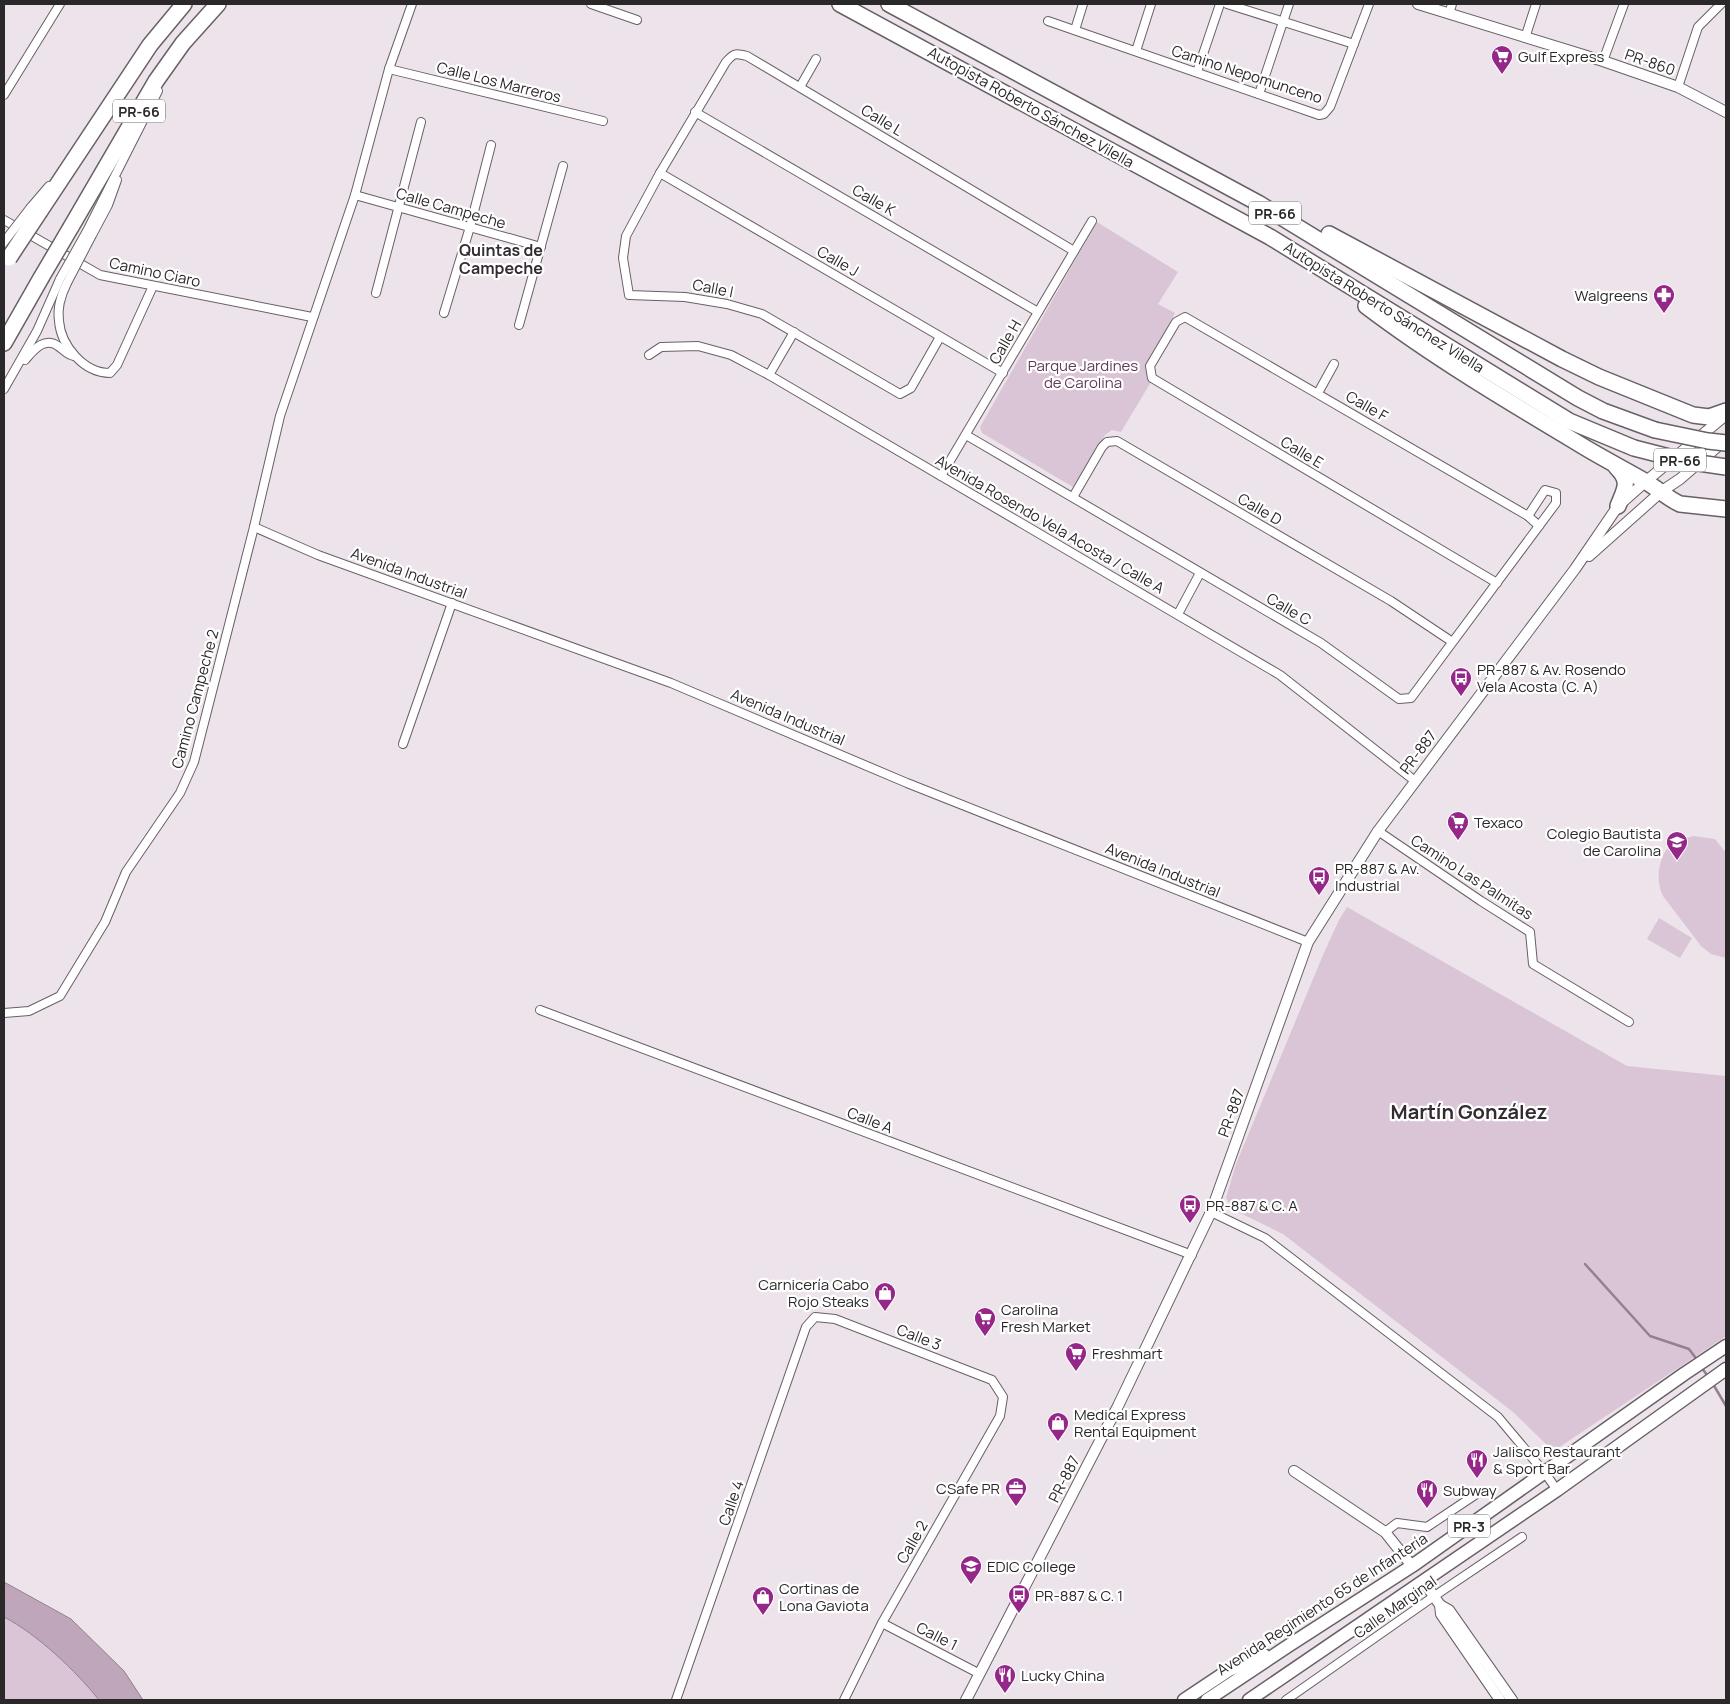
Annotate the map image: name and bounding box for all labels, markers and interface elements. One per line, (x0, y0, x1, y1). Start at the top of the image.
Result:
street label: Camino Nepomunceno (1169, 40, 1325, 108)
street label: Autopista Roberto Sánchez Vilella (924, 41, 1138, 173)
supermarket icon: Gulf Express (1490, 44, 1514, 75)
street label: PR-860 (1622, 44, 1678, 80)
place label: Gulf Express (1518, 46, 1605, 67)
street label: Calle Los Marreros (435, 56, 563, 108)
street label: Calle L (857, 99, 907, 141)
road number: PR-66 (113, 100, 165, 122)
street label: Calle K (849, 179, 900, 221)
street label: Calle Campeche (394, 182, 509, 234)
road number: PR-66 (1249, 202, 1301, 224)
street label: Autopista Roberto Sánchez Vilella (1280, 236, 1488, 378)
district label: Quintas de Campeche (459, 239, 543, 279)
street label: Calle J (813, 241, 863, 281)
street label: Camino Ciaro (107, 252, 203, 292)
street label: Calle I (691, 274, 735, 302)
pharmacy icon: Walgreens (1652, 283, 1676, 314)
place label: Walgreens (1575, 285, 1648, 306)
street label: Calle H (984, 316, 1026, 368)
park label: Parque Jardines de Carolina (1028, 355, 1138, 393)
street label: Calle F (1342, 386, 1392, 427)
street label: Calle E (1277, 431, 1327, 473)
road number: PR-66 (1654, 448, 1706, 472)
street label: Avenida Rosendo Vela Acosta / Calle A (932, 450, 1169, 599)
street label: Calle D (1234, 488, 1286, 530)
street label: Avenida Industrial (348, 542, 470, 604)
street label: Calle C (1263, 588, 1316, 630)
street label: Camino Campeche 2 (166, 627, 224, 771)
place label: PR-887 & Av. Rosendo Vela Acosta (C. A) (1477, 659, 1626, 697)
bus stop icon: PR-887 & Av. Rosendo Vela Acosta (C. A) (1449, 666, 1473, 697)
street label: Avenida Industrial (728, 683, 848, 751)
street label: PR-887 (1395, 726, 1441, 778)
supermarket icon: Texaco (1446, 810, 1470, 841)
place label: Texaco (1474, 812, 1523, 833)
place label: Colegio Bautista de Carolina (1547, 823, 1661, 861)
street label: Camino Las Palmitas (1407, 830, 1537, 925)
school or university icon: Colegio Bautista de Carolina (1665, 830, 1689, 861)
street label: Avenida Industrial (1102, 837, 1224, 903)
place label: PR-887 & Av. Industrial (1335, 858, 1420, 896)
bus stop icon: PR-887 & Av. Industrial (1307, 865, 1331, 896)
street label: PR-887 (1213, 1086, 1249, 1140)
district label: Martín González (1391, 1098, 1547, 1125)
street label: Calle A (844, 1102, 896, 1138)
bus stop icon: PR-887 & C. A (1178, 1193, 1202, 1224)
place label: PR-887 & C. A (1206, 1195, 1298, 1216)
place label: Carnicería Cabo Rojo Steaks (758, 1274, 869, 1312)
shop icon: Carnicería Cabo Rojo Steaks (873, 1281, 897, 1312)
place label: Carolina Fresh Market (1001, 1299, 1091, 1337)
supermarket icon: Carolina Fresh Market (973, 1306, 997, 1337)
street label: Calle 3 (894, 1319, 944, 1355)
supermarket icon: Freshmart (1064, 1341, 1088, 1372)
place label: Freshmart (1092, 1343, 1163, 1364)
place label: Medical Express Rental Equipment (1074, 1404, 1197, 1442)
shop icon: Medical Express Rental Equipment (1046, 1411, 1070, 1442)
place label: Jalisco Restaurant & Sport Bar (1493, 1441, 1621, 1479)
restaurant icon: Jalisco Restaurant & Sport Bar (1465, 1448, 1489, 1479)
street label: PR-887 (1043, 1452, 1085, 1506)
office icon: CSafe PR (1004, 1476, 1028, 1507)
street label: Calle 4 (713, 1477, 749, 1528)
place label: CSafe PR (936, 1478, 1000, 1499)
restaurant icon: Subway (1415, 1478, 1439, 1509)
place label: Subway (1443, 1480, 1497, 1501)
road number: PR-3 (1448, 1514, 1490, 1538)
street label: Calle 2 (891, 1517, 933, 1567)
street label: Avenida Regimiento 65 de Infantería (1213, 1528, 1431, 1680)
school or university icon: EDIC College (959, 1554, 983, 1585)
place label: EDIC College (987, 1556, 1076, 1577)
street label: Calle Marginal (1349, 1571, 1441, 1643)
place label: Cortinas de Lona Gaviota (779, 1578, 869, 1616)
bus stop icon: PR-887 & C. 1 (1007, 1583, 1031, 1614)
shop icon: Cortinas de Lona Gaviota (751, 1585, 775, 1616)
place label: PR-887 & C. 1 (1035, 1585, 1123, 1606)
street label: Calle 1 (913, 1617, 961, 1655)
restaurant icon: Lucky China (993, 1663, 1017, 1694)
place label: Lucky China (1021, 1665, 1105, 1686)

